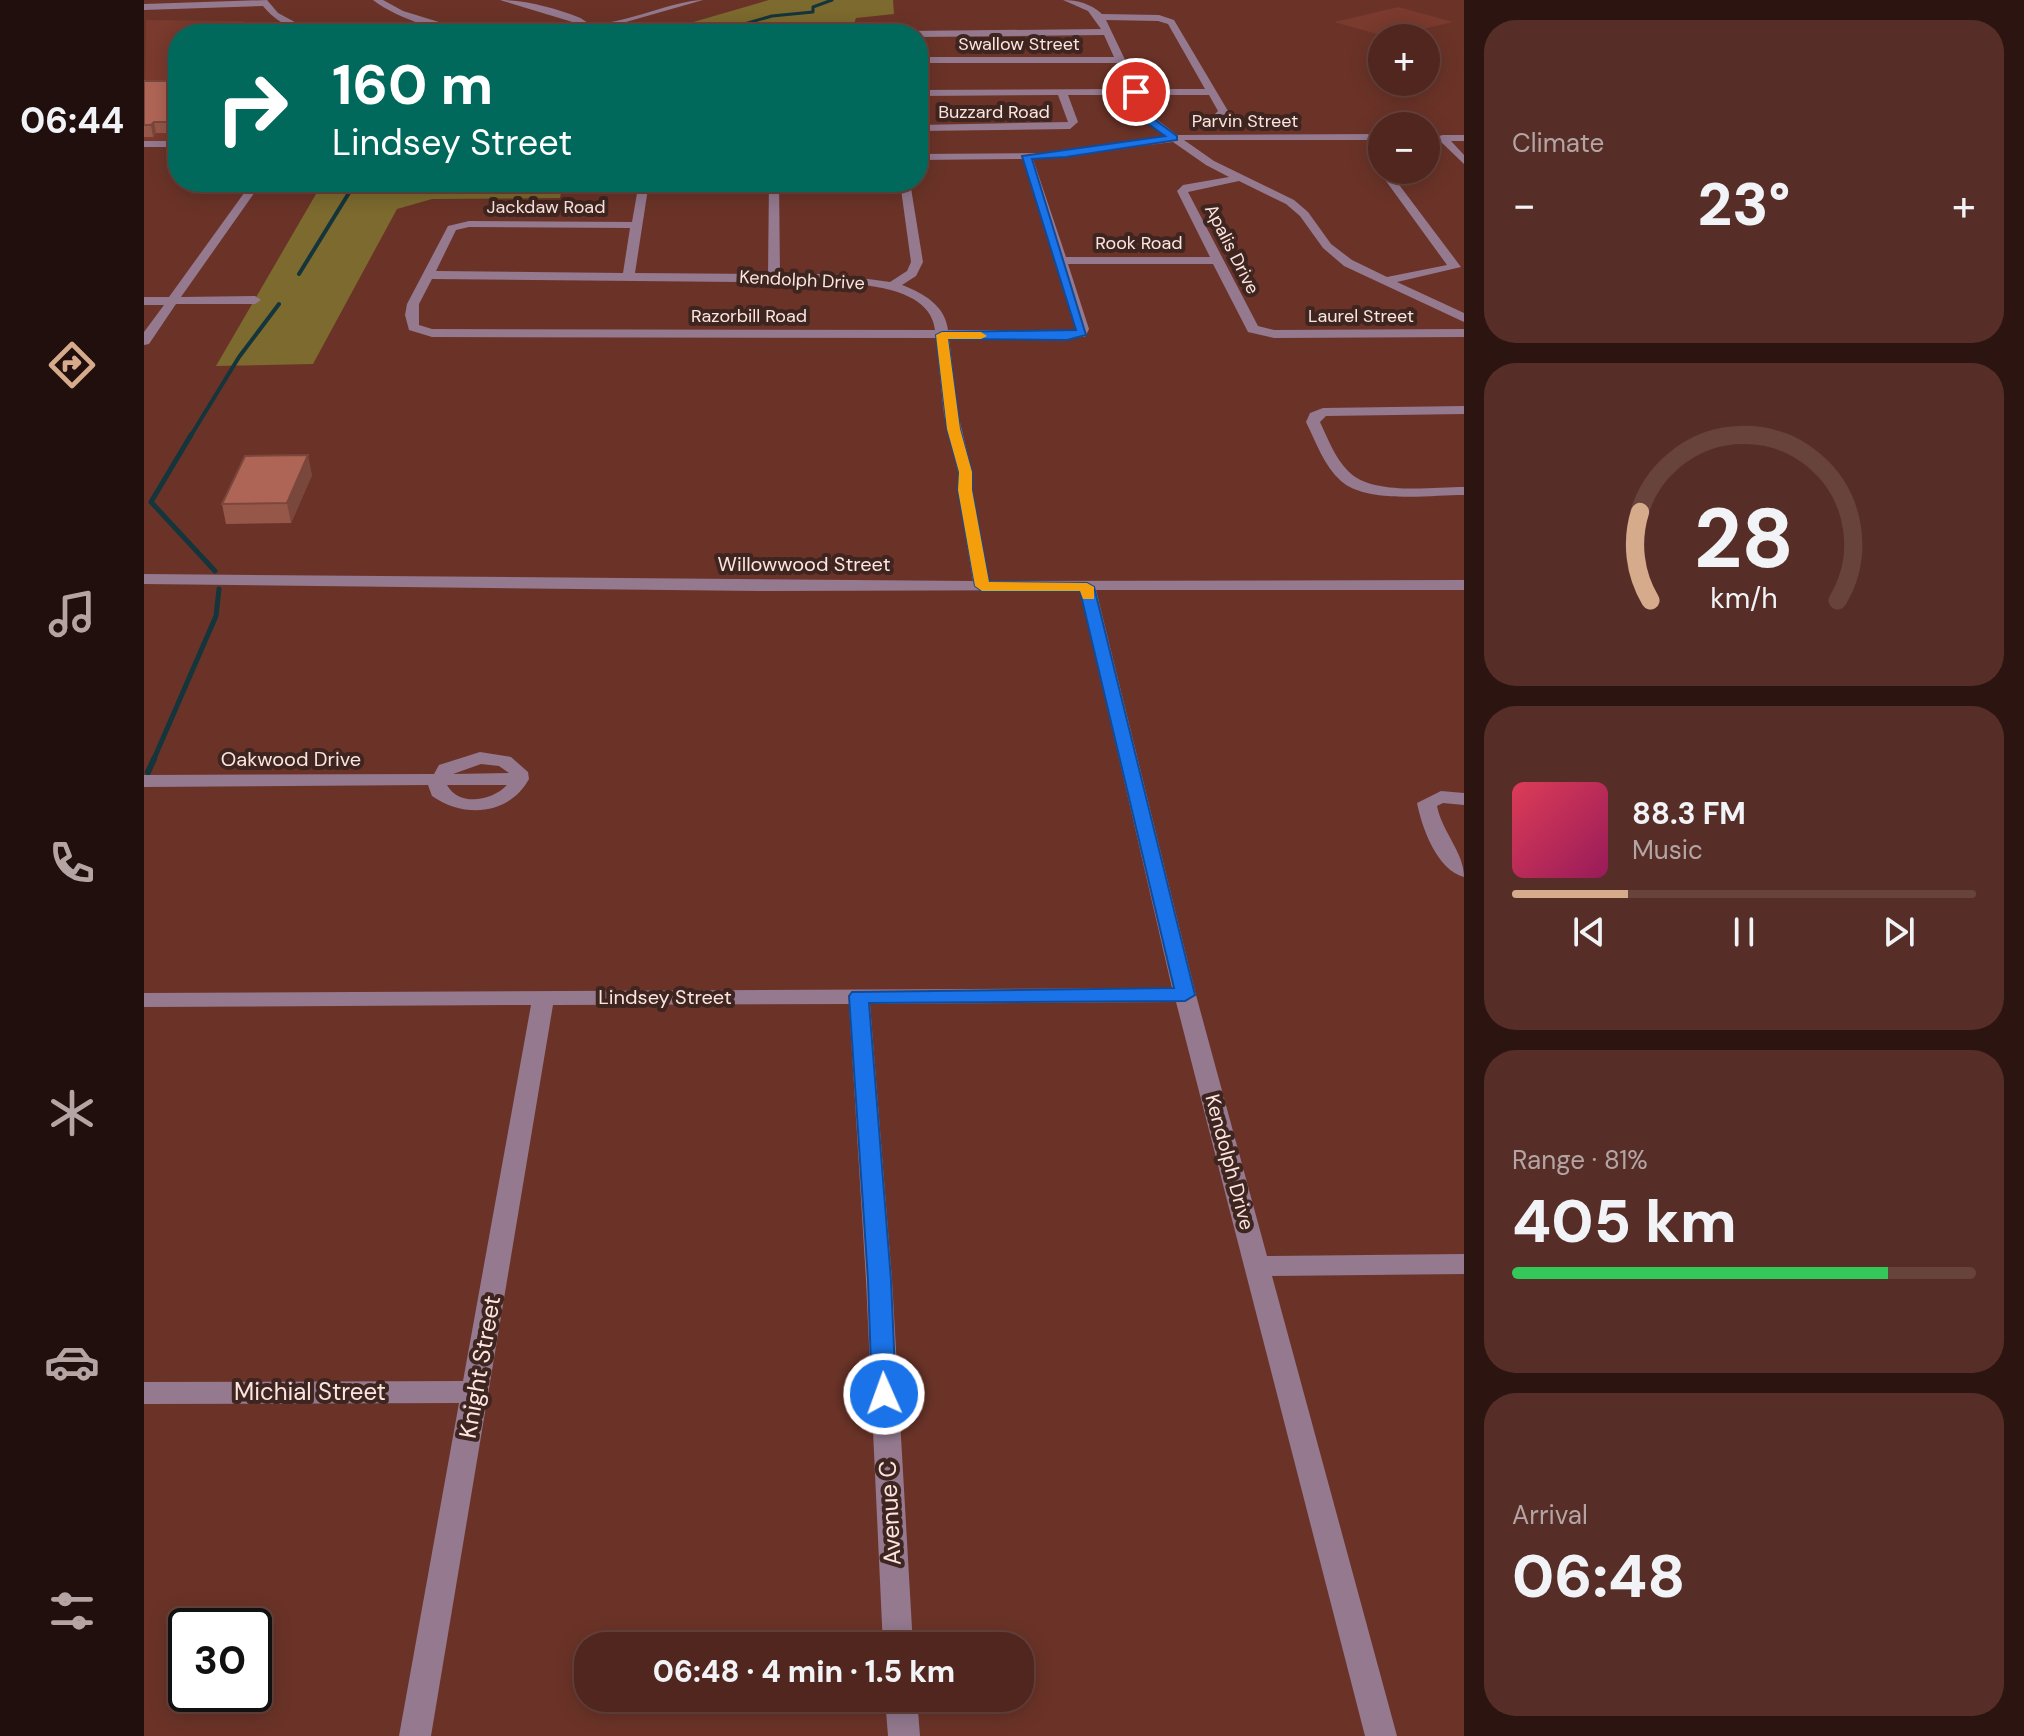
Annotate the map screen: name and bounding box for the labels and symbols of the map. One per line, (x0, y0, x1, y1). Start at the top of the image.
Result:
street label: Swallow Street (958, 32, 1080, 56)
pin (1102, 58, 1170, 126)
street label: Buzzard Road (938, 100, 1050, 124)
street label: Parvin Street (1192, 109, 1298, 133)
street label: Jackdaw Road (487, 195, 605, 219)
street label: Apalis Drive (1199, 200, 1265, 298)
street label: Rook Road (1095, 231, 1183, 255)
street label: Kendolph Drive (739, 265, 865, 295)
street label: Razorbill Road (691, 304, 807, 328)
street label: Laurel Street (1308, 304, 1414, 328)
street label: Willowwood Street (718, 551, 891, 577)
street label: Oakwood Drive (221, 746, 361, 772)
street label: Lindsey Street (598, 984, 732, 1010)
street label: Kendolph Drive (1199, 1091, 1261, 1233)
street label: Knight Street (452, 1293, 507, 1441)
position arrow (842, 1352, 926, 1436)
street label: Michial Street (234, 1376, 386, 1407)
street label: Avenue C (871, 1460, 908, 1566)
speed limit sign: 30 (168, 1608, 272, 1712)

